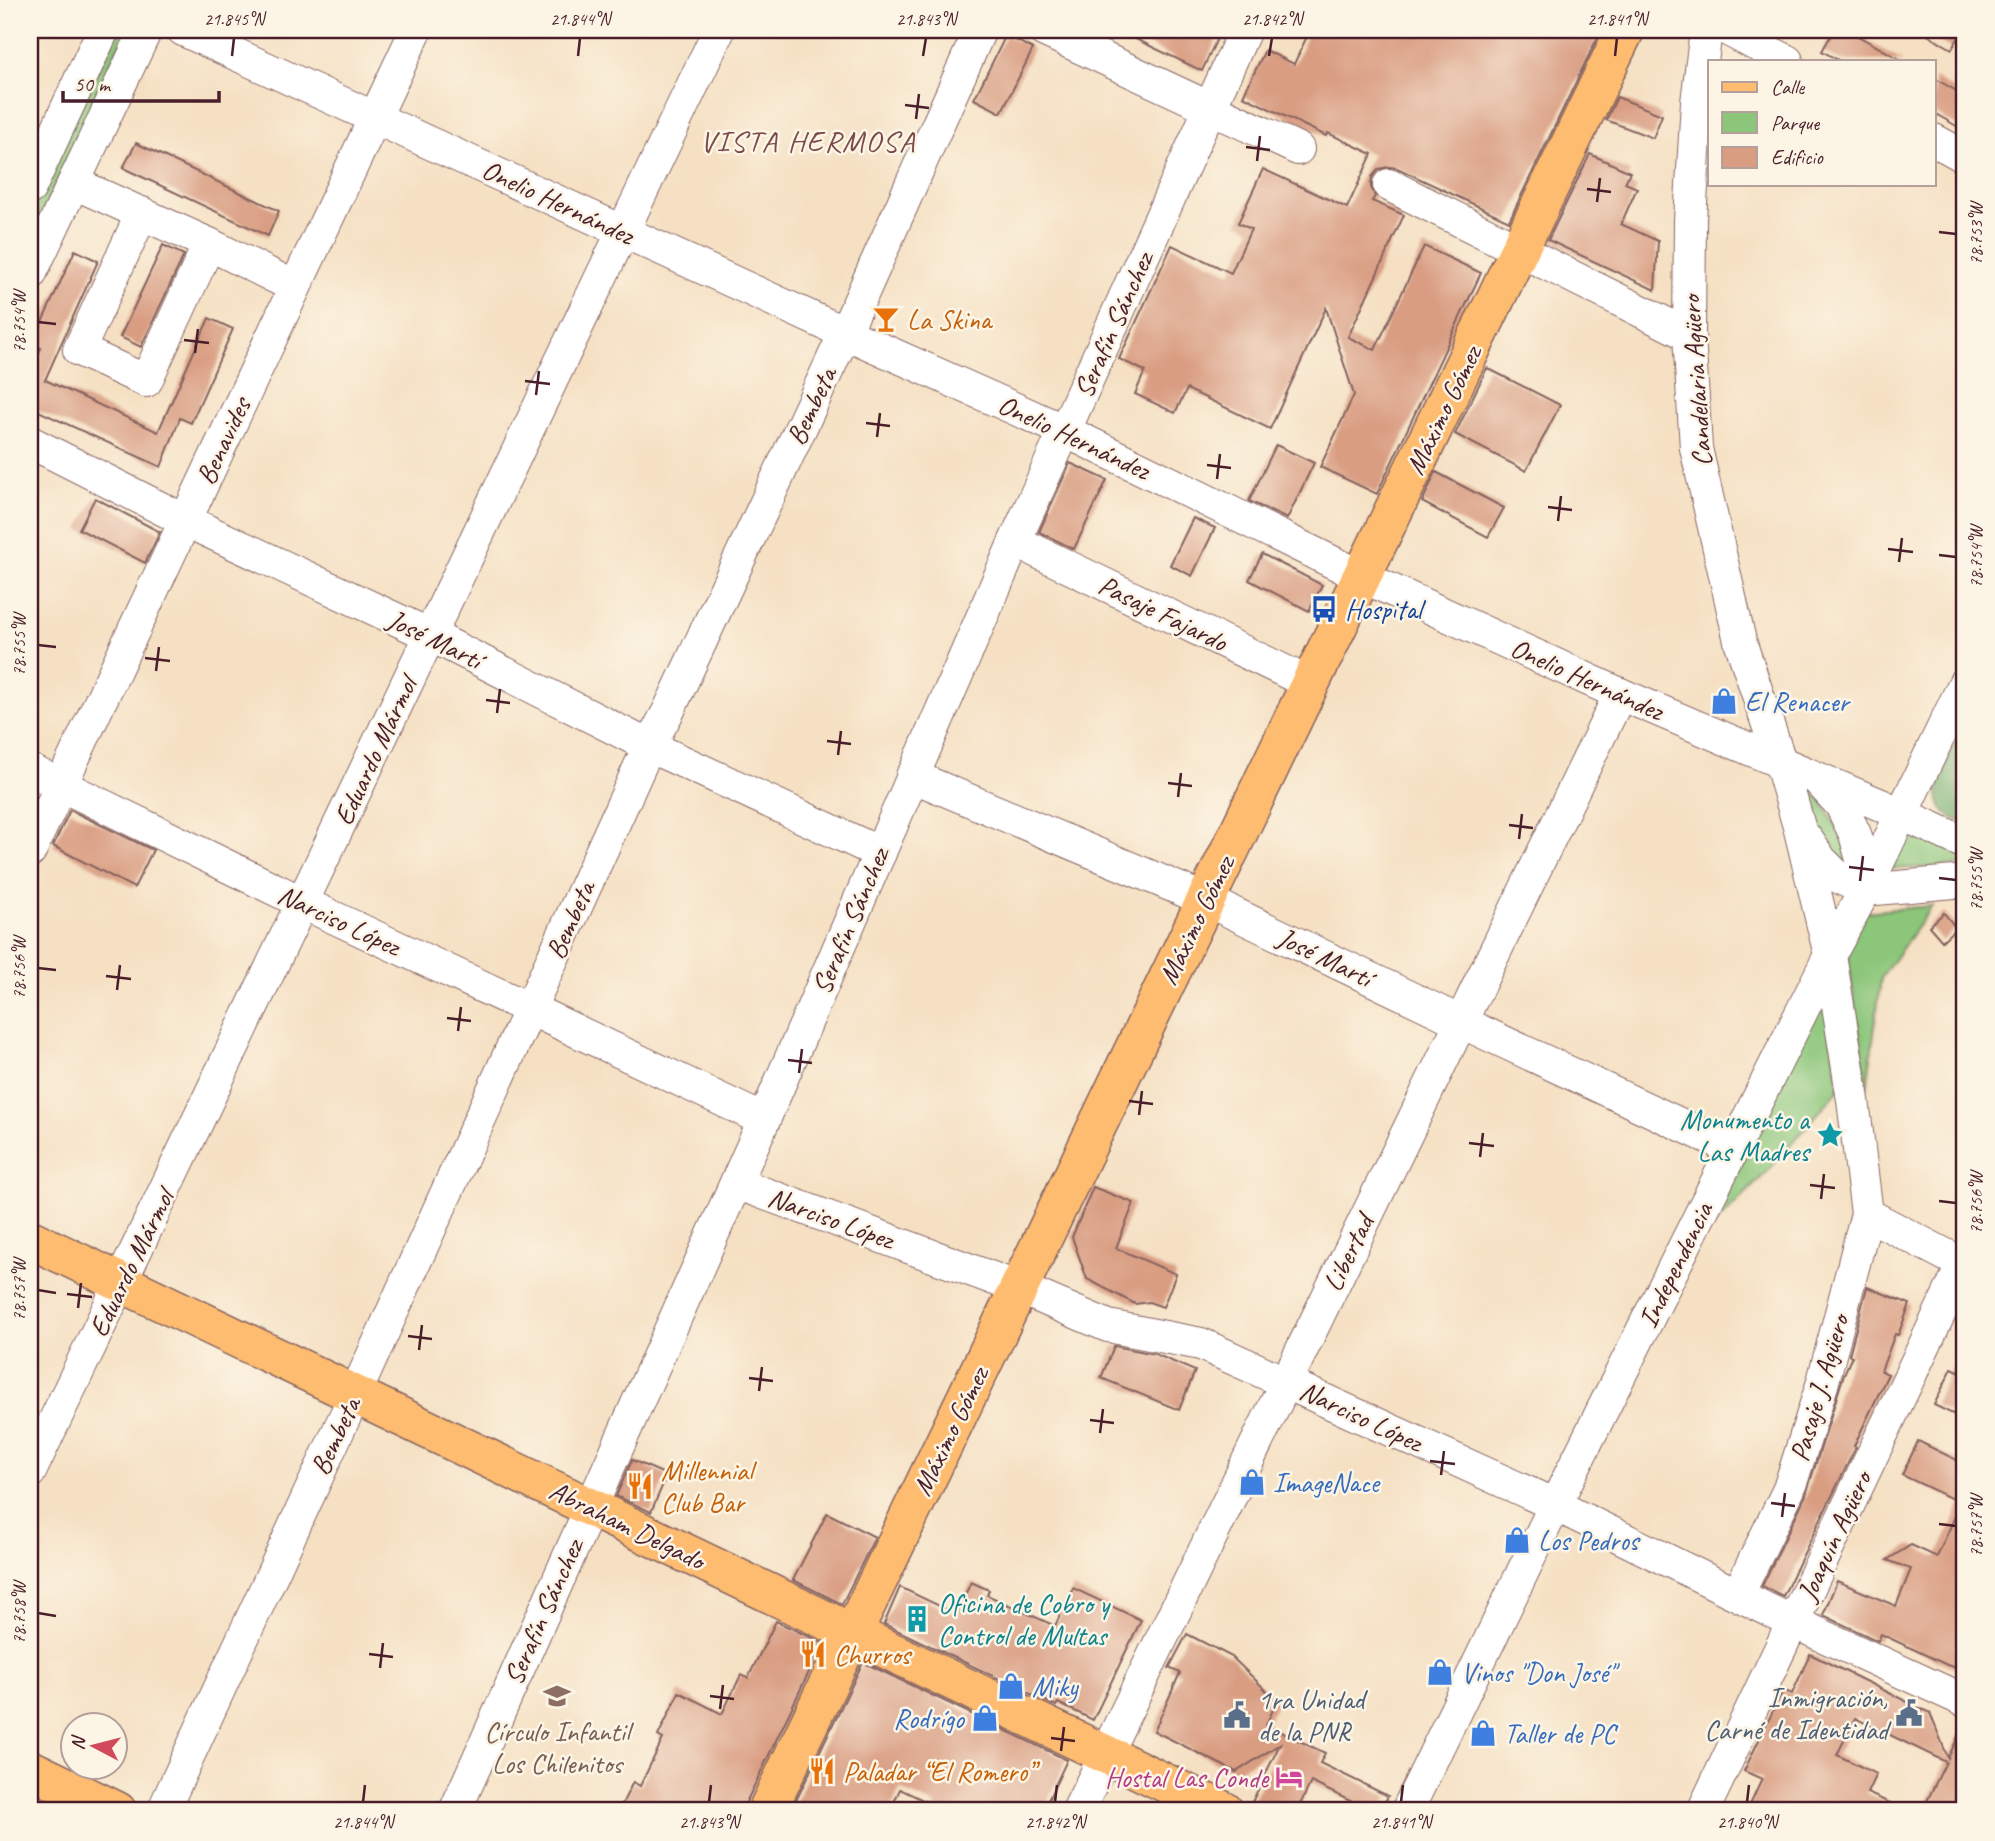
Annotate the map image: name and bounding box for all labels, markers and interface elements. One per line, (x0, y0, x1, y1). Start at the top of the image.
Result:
text: 21.845°N (204, 8, 267, 30)
text: 21.844°N (550, 8, 613, 30)
text: 21.843°N (896, 8, 959, 30)
text: 21.842°N (1242, 8, 1305, 30)
text: 21.841°N (1587, 8, 1650, 30)
scale bar (63, 60, 219, 104)
legend (1708, 60, 1936, 186)
text: 50 m (74, 71, 112, 97)
text: Calle (1771, 74, 1805, 100)
text: Parque (1771, 110, 1820, 136)
district label: VISTA HERMOSA (700, 122, 916, 160)
text: Edificio (1771, 144, 1824, 170)
street label: Onelio Hernández (476, 152, 641, 253)
text: 78.753°W (1965, 200, 1987, 265)
street label: Serafín Sánchez (1065, 244, 1162, 403)
text: 78.754°W (8, 288, 30, 353)
street label: Candelaria Agüero (1672, 291, 1719, 468)
place label: La Skina (907, 302, 994, 337)
bar icon: La Skina (871, 304, 901, 334)
street label: Máximo Gómez (1397, 338, 1490, 480)
street label: Bembeta (778, 359, 845, 450)
street label: Onelio Hernández (992, 387, 1157, 488)
street label: Benavides (188, 390, 259, 490)
text: 78.754°W (1965, 523, 1987, 588)
street label: Pasaje Fajardo (1093, 567, 1235, 660)
place label: Hospital (1345, 592, 1427, 627)
bus stop icon: Hospital (1309, 594, 1339, 624)
street label: José Martí (380, 600, 493, 679)
text: 78.755°W (8, 611, 30, 676)
street label: Onelio Hernández (1505, 630, 1671, 729)
street label: Eduardo Mármol (326, 667, 427, 830)
place label: El Renacer (1745, 684, 1852, 719)
shop icon: El Renacer (1709, 686, 1739, 716)
street label: Serafín Sánchez (804, 840, 898, 999)
text: 78.755°W (1965, 846, 1987, 911)
street label: Máximo Gómez (1150, 848, 1243, 990)
street label: Bembeta (537, 873, 604, 964)
street label: Narciso López (272, 877, 408, 964)
street label: José Martí (1270, 918, 1383, 997)
text: 78.756°W (8, 934, 30, 999)
place label: Monumento a Las Madres (1680, 1102, 1811, 1169)
place icon: Monumento a Las Madres (1815, 1120, 1845, 1150)
text: 78.756°W (1965, 1169, 1987, 1234)
street label: Eduardo Mármol (80, 1179, 184, 1342)
street label: Narciso López (764, 1179, 900, 1258)
street label: Independencia (1630, 1195, 1721, 1333)
street label: Libertad (1315, 1206, 1383, 1297)
text: 78.757°W (8, 1256, 30, 1321)
street label: Pasaje J. Agüero (1781, 1308, 1857, 1465)
street label: Máximo Gómez (904, 1359, 997, 1501)
street label: Narciso López (1294, 1373, 1430, 1460)
street label: Bembeta (302, 1389, 369, 1480)
place label: Millennial Club Bar (661, 1453, 758, 1520)
street label: Joaquín Agüero (1788, 1463, 1880, 1608)
place label: ImageNace (1273, 1465, 1381, 1500)
shop icon: ImageNace (1237, 1467, 1267, 1497)
restaurant icon: Millennial Club Bar (625, 1471, 655, 1501)
street label: Abraham Delgado (544, 1472, 713, 1579)
text: 78.757°W (1965, 1492, 1987, 1557)
place label: Los Pedros (1538, 1523, 1641, 1558)
shop icon: Los Pedros (1502, 1525, 1532, 1555)
street label: Serafín Sánchez (495, 1531, 592, 1690)
text: 78.758°W (8, 1579, 30, 1644)
place label: Oficina de Cobro y Control de Multas (938, 1586, 1111, 1653)
building icon: Oficina de Cobro y Control de Multas (902, 1604, 932, 1634)
place label: Churros (834, 1637, 913, 1672)
restaurant icon: Churros (798, 1639, 828, 1669)
place label: Vinos "Don José" (1461, 1655, 1620, 1690)
shop icon: Vinos "Don José" (1425, 1657, 1455, 1687)
place label: Miky (1032, 1669, 1080, 1704)
shop icon: Miky (996, 1671, 1026, 1701)
place label: Inmigración, Carné de Identidad (1704, 1680, 1892, 1747)
school or university icon: Círculo Infantil Los Chilenitos (542, 1681, 572, 1711)
place label: 1ra Unidad de la PNR (1258, 1682, 1368, 1749)
public building icon: Inmigración, Carné de Identidad (1894, 1698, 1924, 1728)
public building icon: 1ra Unidad de la PNR (1222, 1700, 1252, 1730)
place label: Rodrígo (893, 1701, 966, 1736)
shop icon: Rodrígo (970, 1703, 1000, 1733)
north arrow (60, 1712, 130, 1782)
place label: Círculo Infantil Los Chilenitos (484, 1714, 635, 1781)
place label: Taller de PC (1504, 1716, 1619, 1751)
shop icon: Taller de PC (1468, 1718, 1498, 1748)
text: N (65, 1734, 91, 1751)
place label: Paladar “El Romero” (843, 1754, 1041, 1789)
restaurant icon: Paladar “El Romero” (807, 1756, 837, 1786)
place label: Hostal Las Conde (1105, 1760, 1270, 1795)
hotel icon: Hostal Las Conde (1274, 1762, 1304, 1792)
text: 21.844°N (333, 1811, 396, 1833)
text: 21.843°N (679, 1811, 742, 1833)
text: 21.842°N (1025, 1811, 1088, 1833)
text: 21.841°N (1371, 1811, 1434, 1833)
text: 21.840°N (1717, 1811, 1780, 1833)

